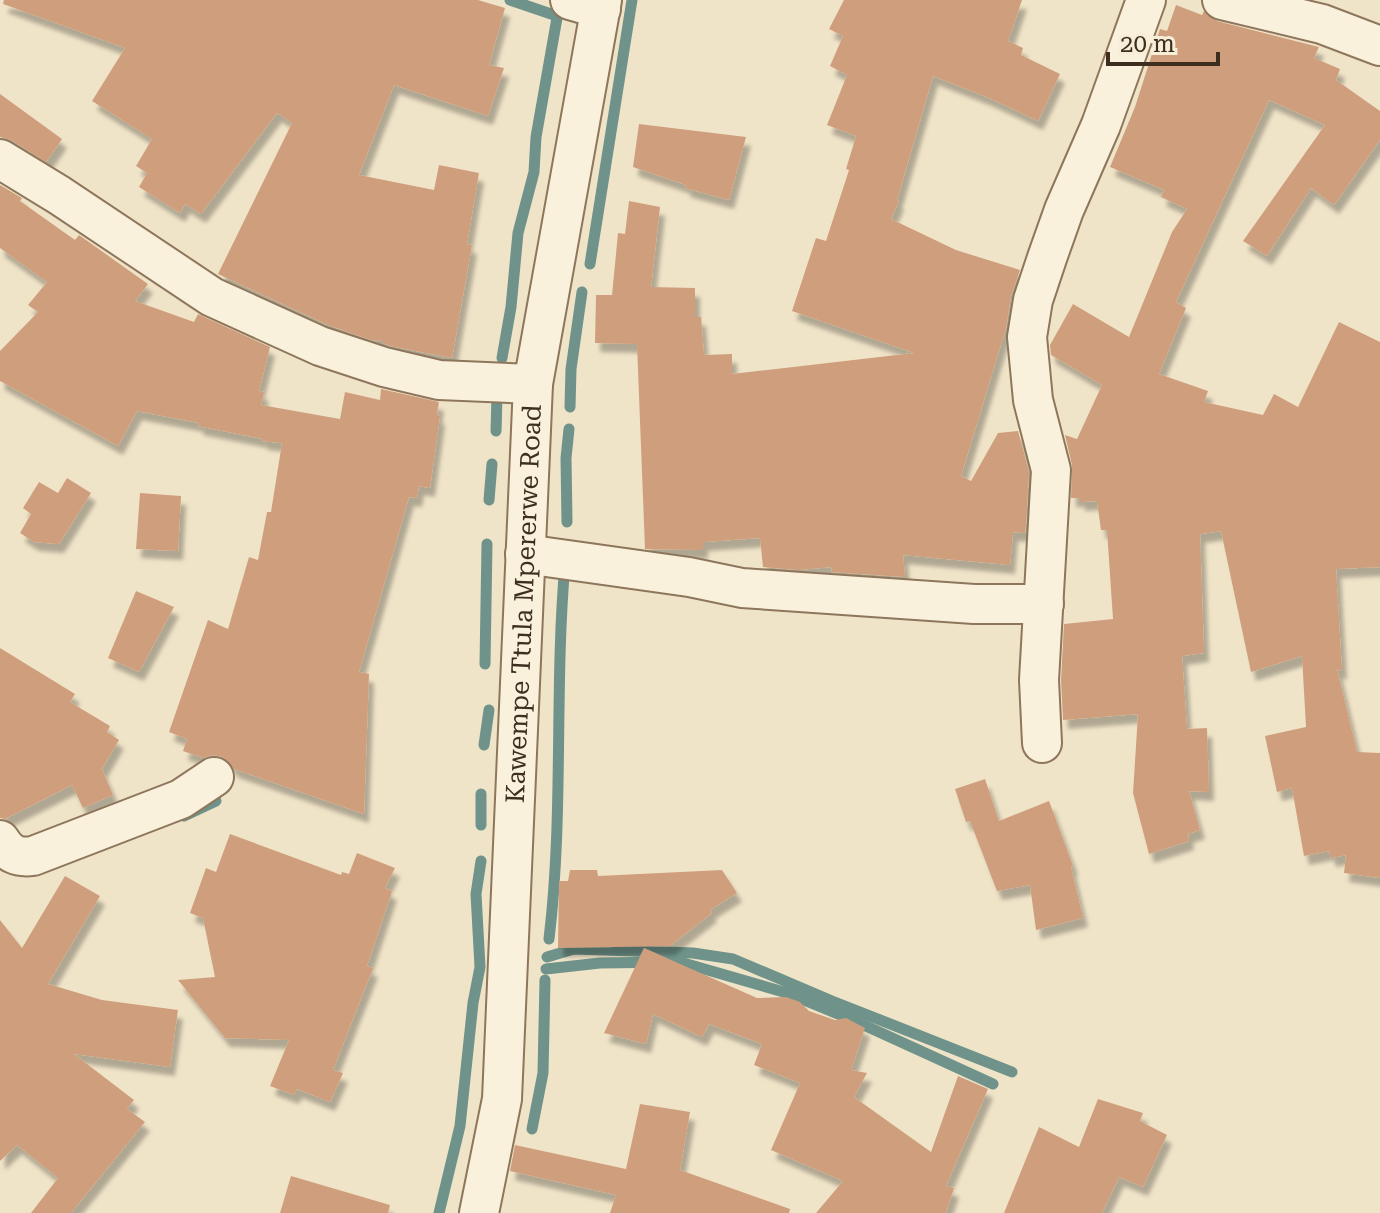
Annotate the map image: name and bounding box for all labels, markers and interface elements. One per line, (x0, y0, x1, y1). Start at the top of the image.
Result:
scale bar (1108, 16, 1218, 66)
text: 20 m (1120, 30, 1175, 58)
street label: Kawempe Ttula Mpererwe Road (500, 404, 547, 804)

